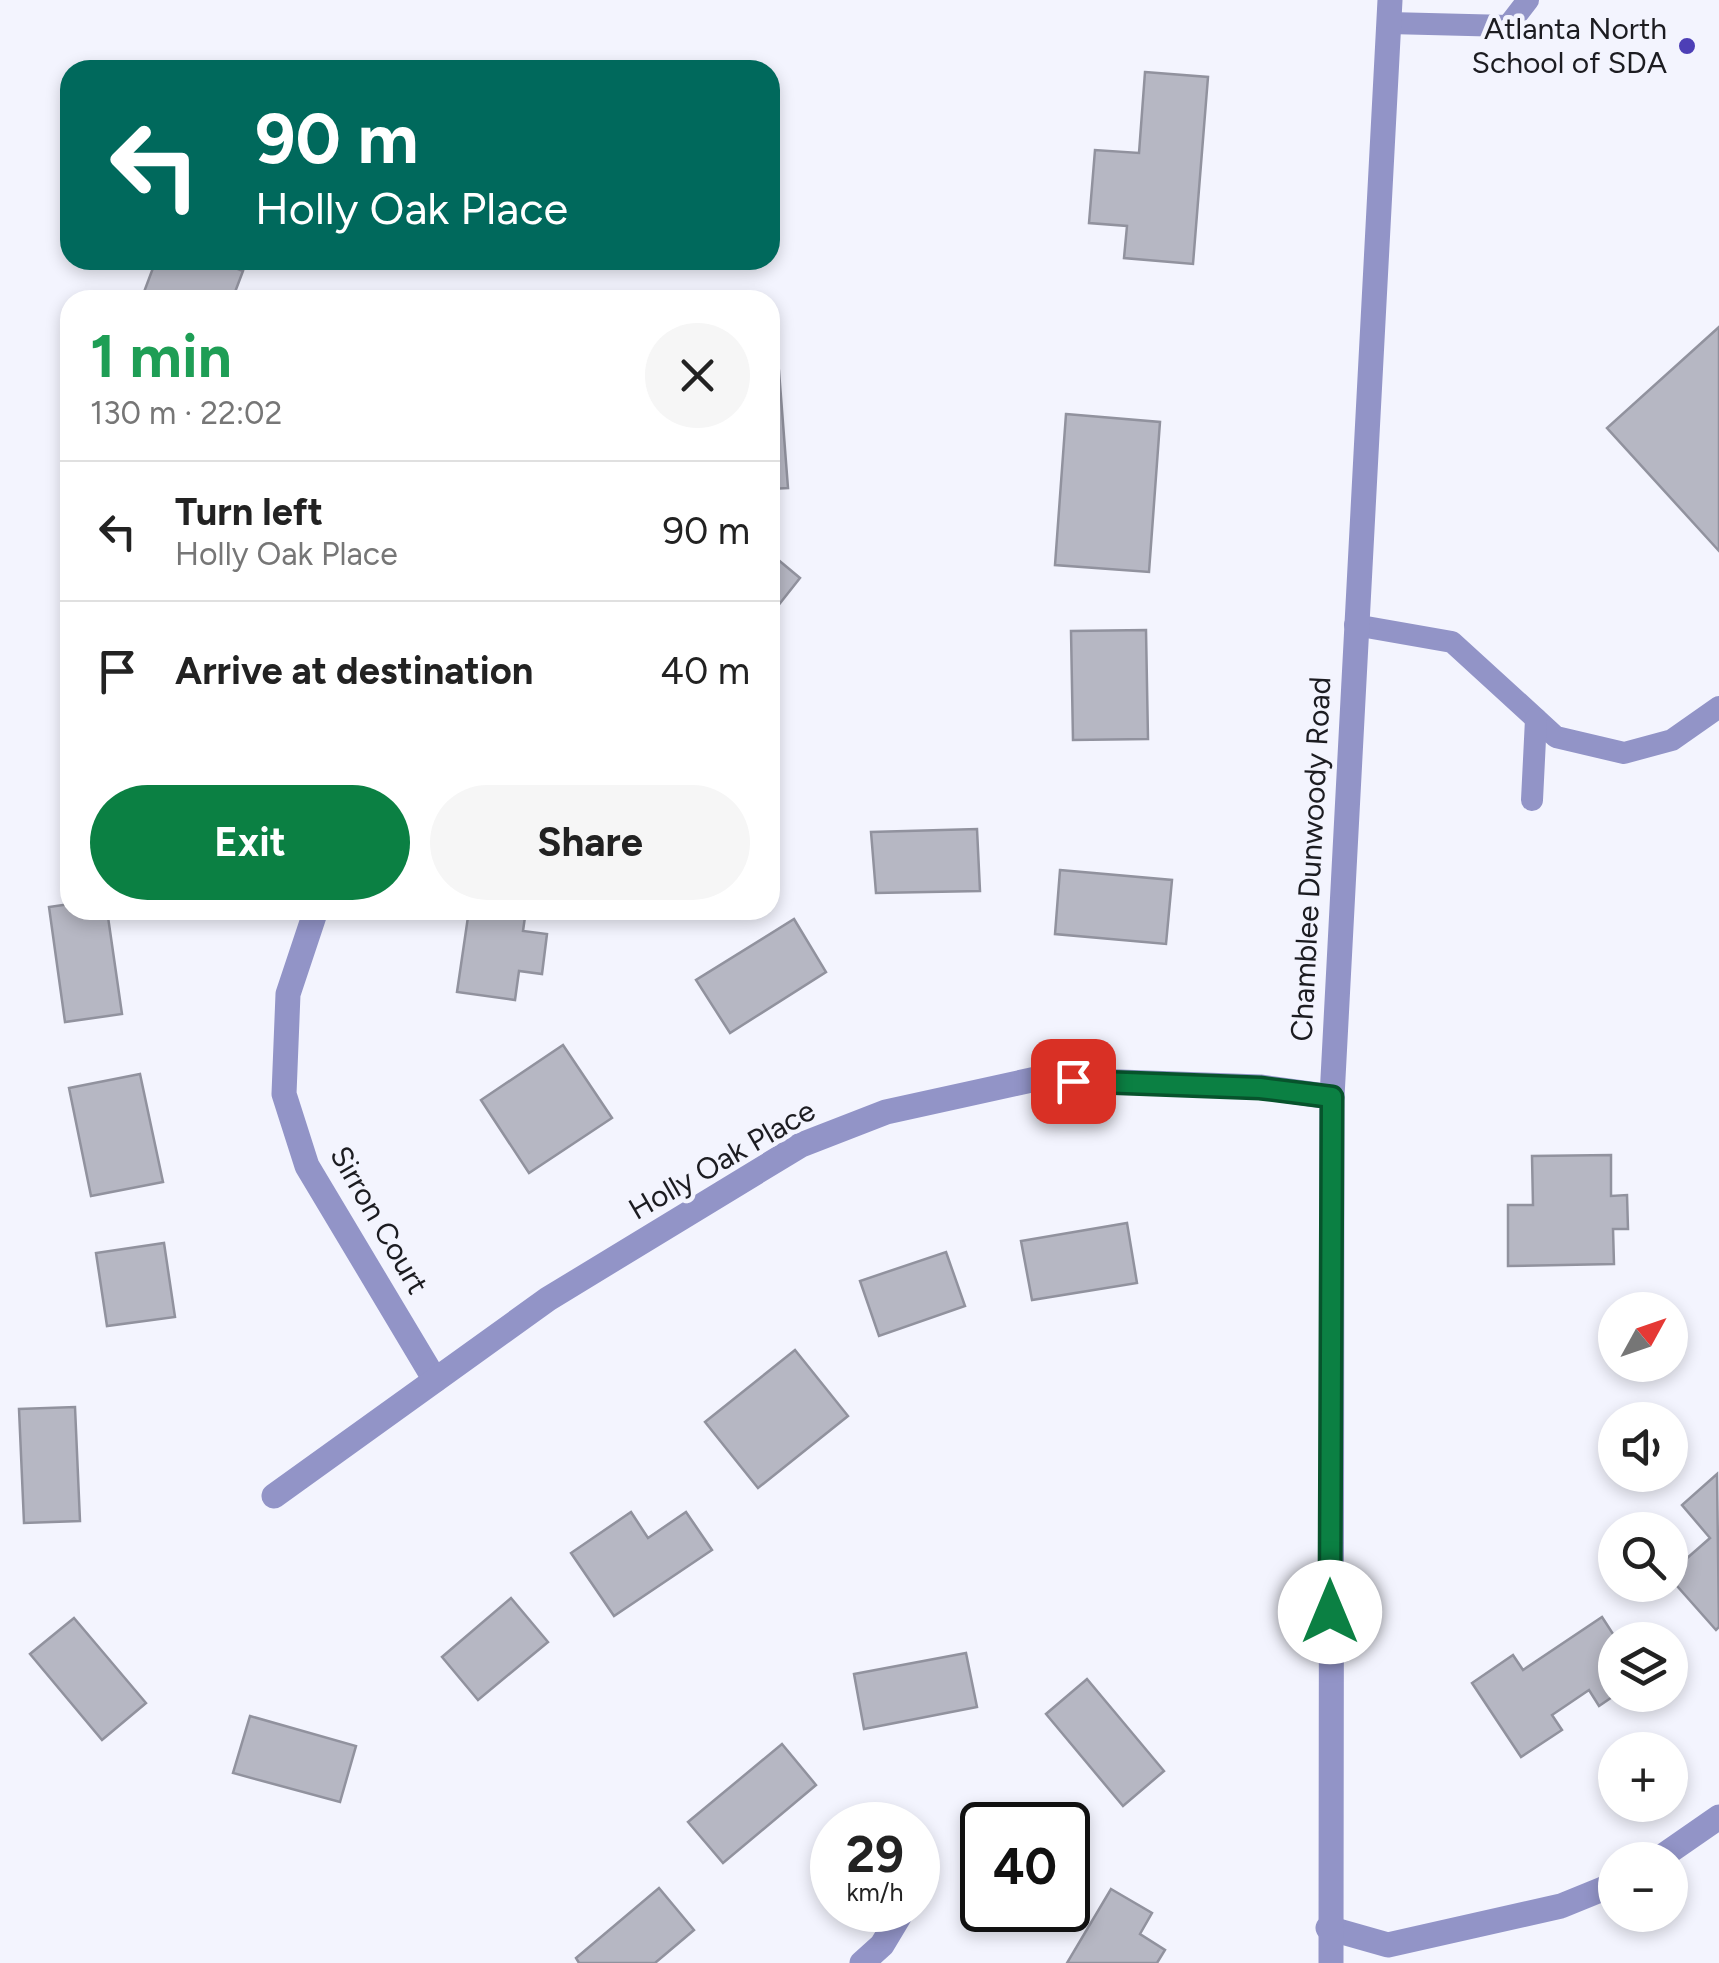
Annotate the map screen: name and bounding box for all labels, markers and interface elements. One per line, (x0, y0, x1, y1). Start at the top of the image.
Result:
place label: Atlanta North School of SDA (1472, 10, 1668, 81)
marker: Atlanta North School of SDA (1676, 35, 1698, 57)
text: 90 m (255, 96, 419, 181)
icon: left (90, 100, 220, 230)
text: Holly Oak Place (255, 181, 568, 235)
text: 1 min (90, 320, 232, 392)
button: close (645, 323, 750, 428)
text: 130 m · 22:02 (90, 394, 282, 432)
text: Turn left (175, 489, 323, 535)
icon: left (90, 504, 145, 559)
text: 90 m (662, 508, 750, 554)
text: Holly Oak Place (175, 535, 398, 573)
icon: arrive (90, 644, 145, 699)
text: Arrive at destination (175, 648, 533, 694)
text: 40 m (660, 648, 750, 694)
street label: Chamblee Dunwoody Road (1282, 676, 1339, 1042)
button: Exit (90, 785, 410, 900)
button: Share (430, 785, 750, 900)
pin (1031, 1039, 1116, 1124)
icon: arrive (1046, 1054, 1101, 1109)
street label: Holly Oak Place (622, 1091, 821, 1228)
street label: Sirron Court (322, 1139, 437, 1300)
north arrow (1598, 1292, 1688, 1382)
map controls (1598, 1292, 1688, 1932)
button: sound (1598, 1402, 1688, 1492)
button: search (1598, 1512, 1688, 1602)
position arrow (1278, 1560, 1382, 1664)
button: layers (1598, 1622, 1688, 1712)
button: + (1598, 1732, 1688, 1822)
speed limit sign: 40 (960, 1802, 1090, 1932)
text: 29 (846, 1824, 904, 1885)
button: − (1598, 1842, 1688, 1932)
text: km/h (846, 1877, 904, 1907)

